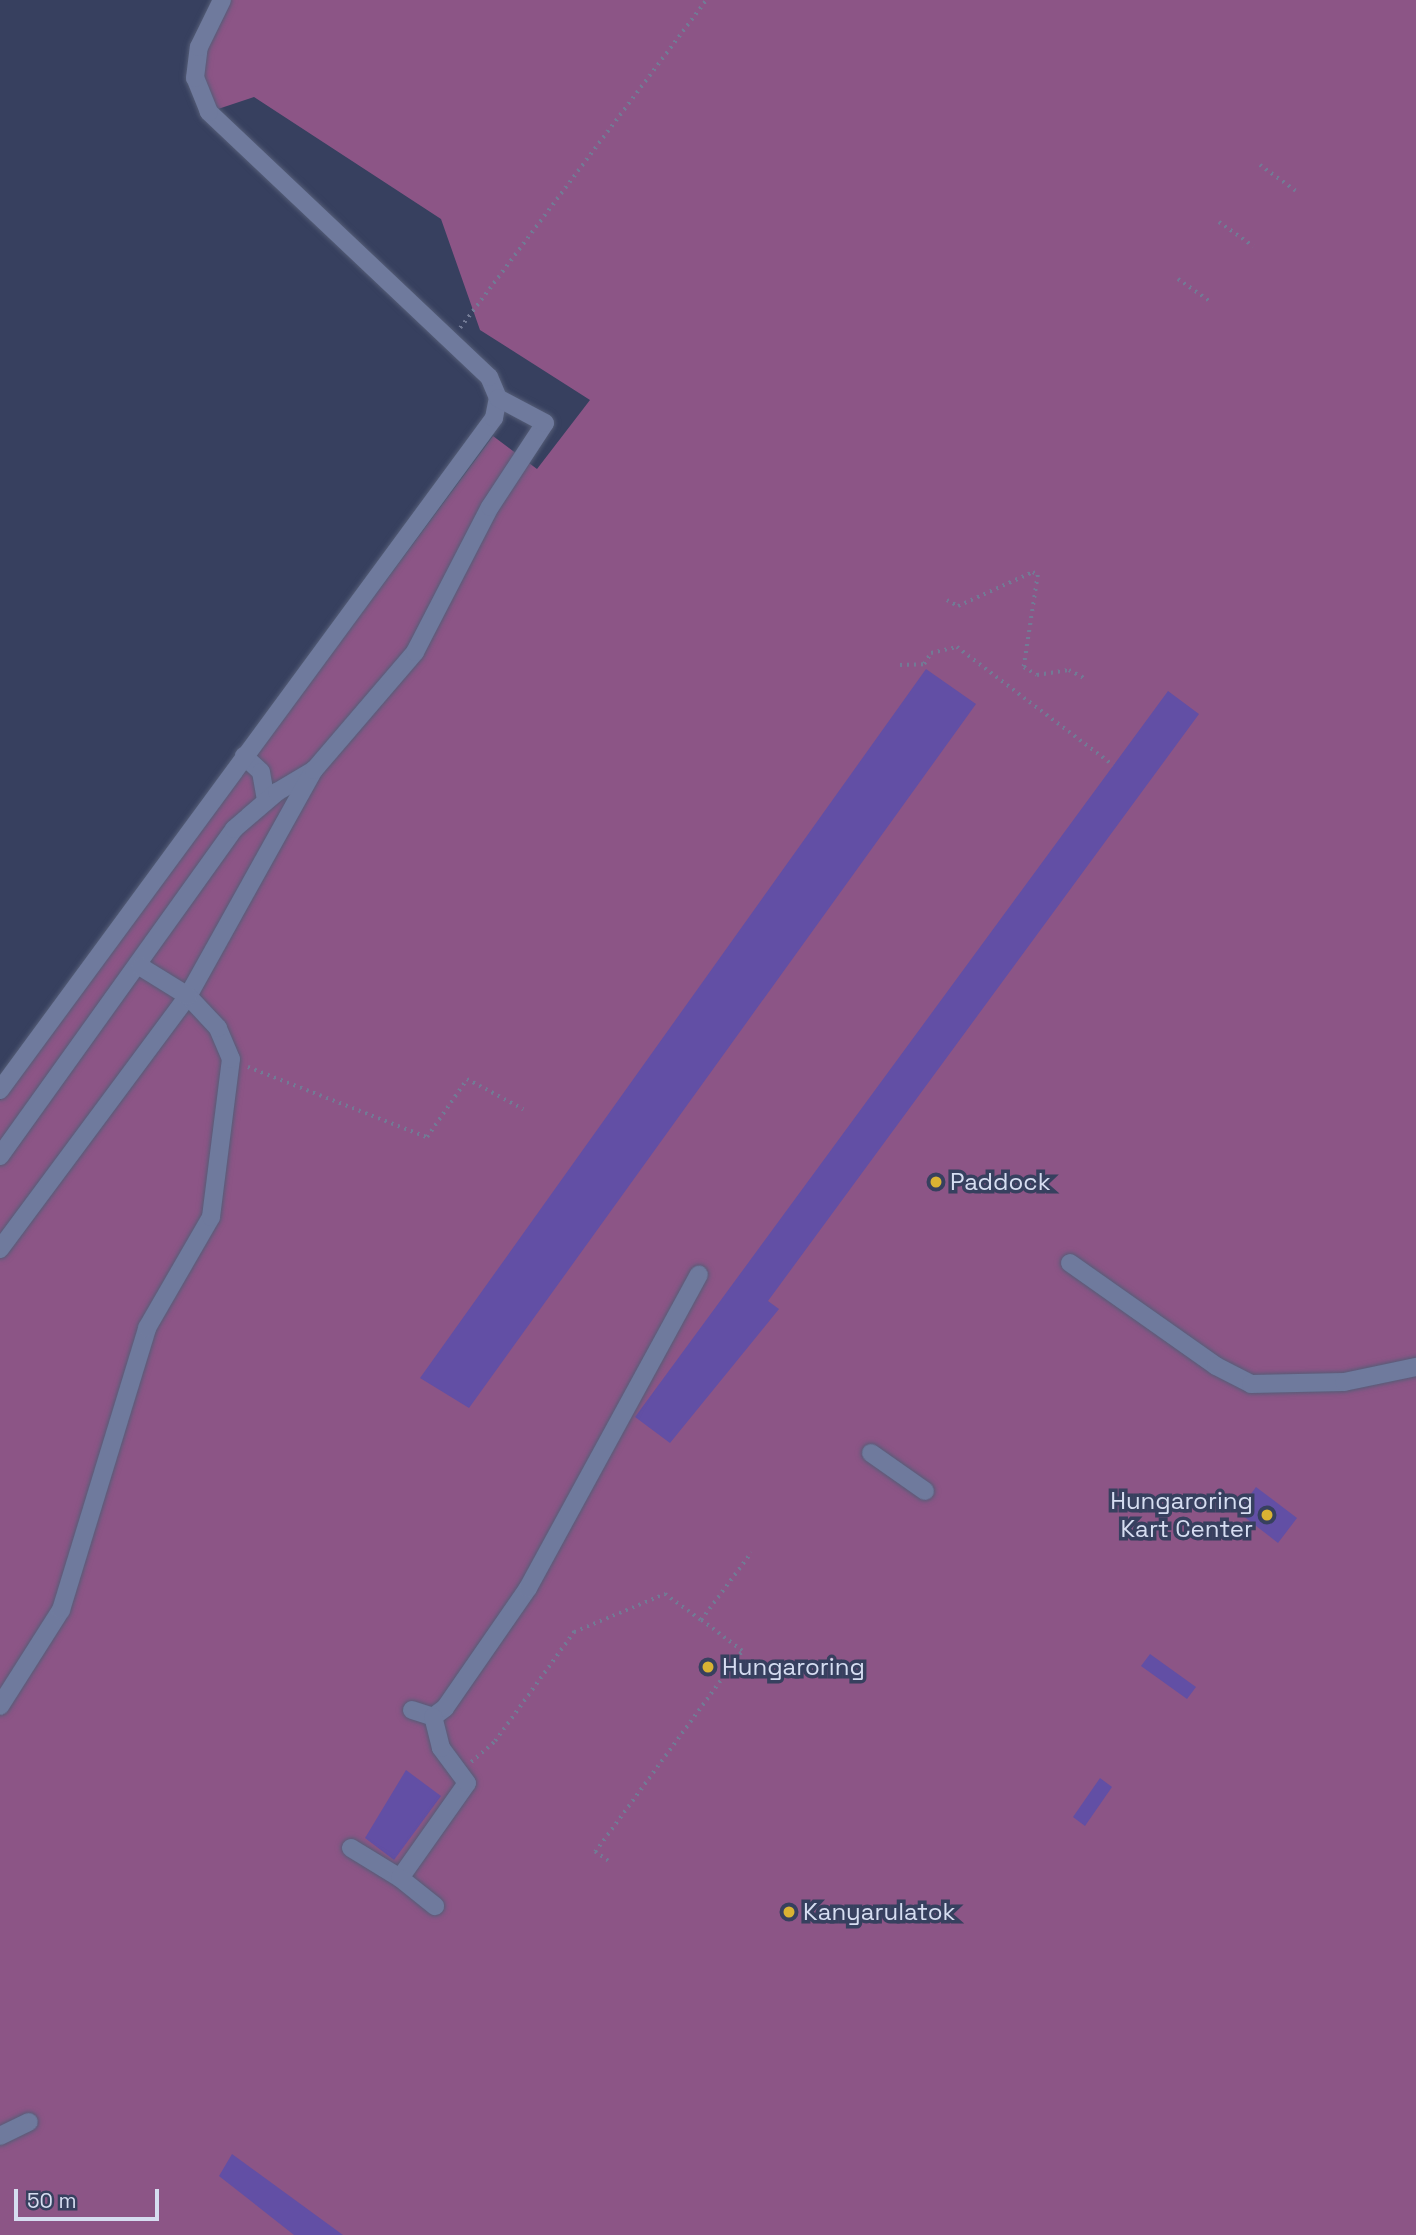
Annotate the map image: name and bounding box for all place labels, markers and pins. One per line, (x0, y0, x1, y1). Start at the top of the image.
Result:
place label: Paddock (950, 1168, 1051, 1196)
marker: Paddock (928, 1174, 944, 1190)
place label: Hungaroring Kart Center (1110, 1487, 1253, 1543)
marker: Hungaroring Kart Center (1259, 1507, 1275, 1523)
place label: Hungaroring (722, 1653, 865, 1681)
marker: Hungaroring (700, 1659, 716, 1675)
place label: Kanyarulatok (803, 1898, 955, 1926)
marker: Kanyarulatok (781, 1904, 797, 1920)

